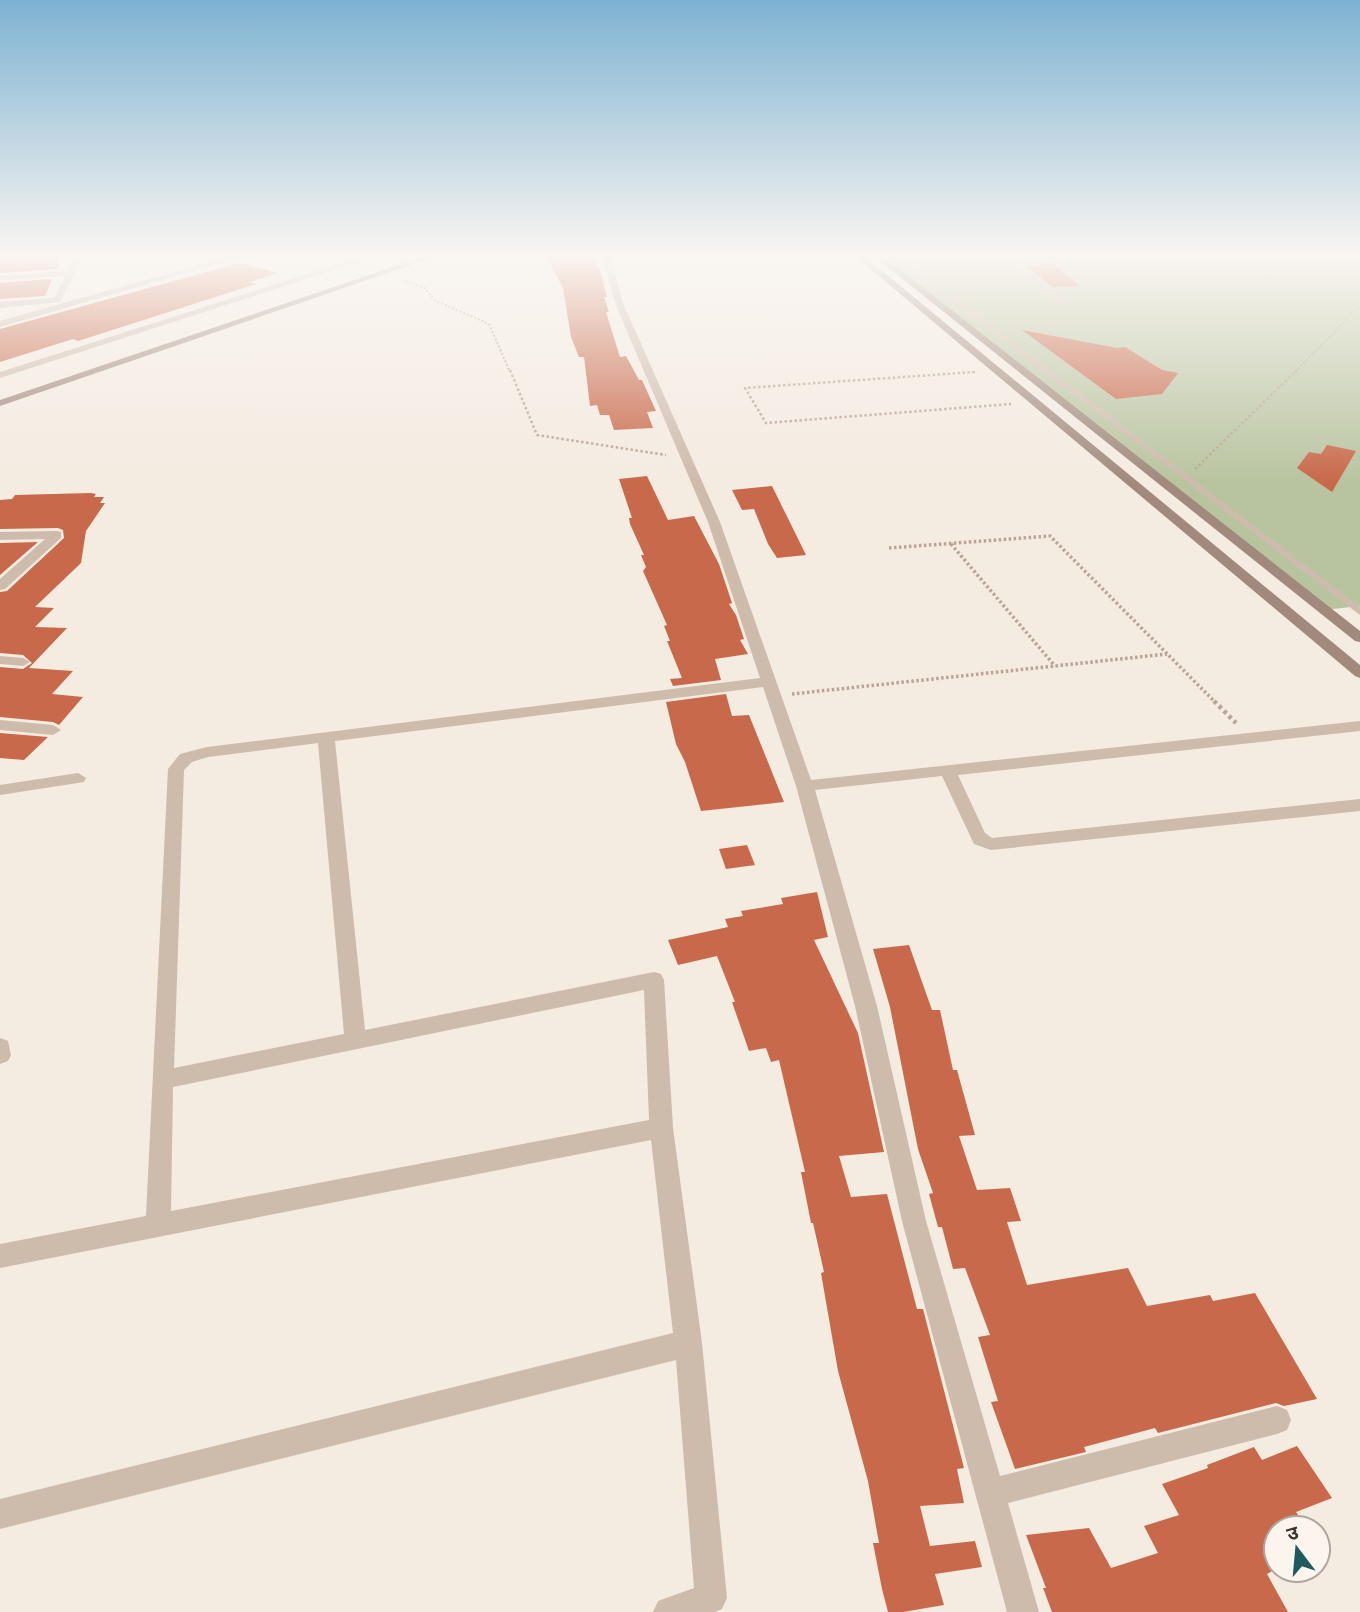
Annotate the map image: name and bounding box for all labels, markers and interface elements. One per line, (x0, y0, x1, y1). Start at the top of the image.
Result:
north arrow (1262, 1514, 1332, 1584)
text: उ (1283, 1516, 1302, 1548)

